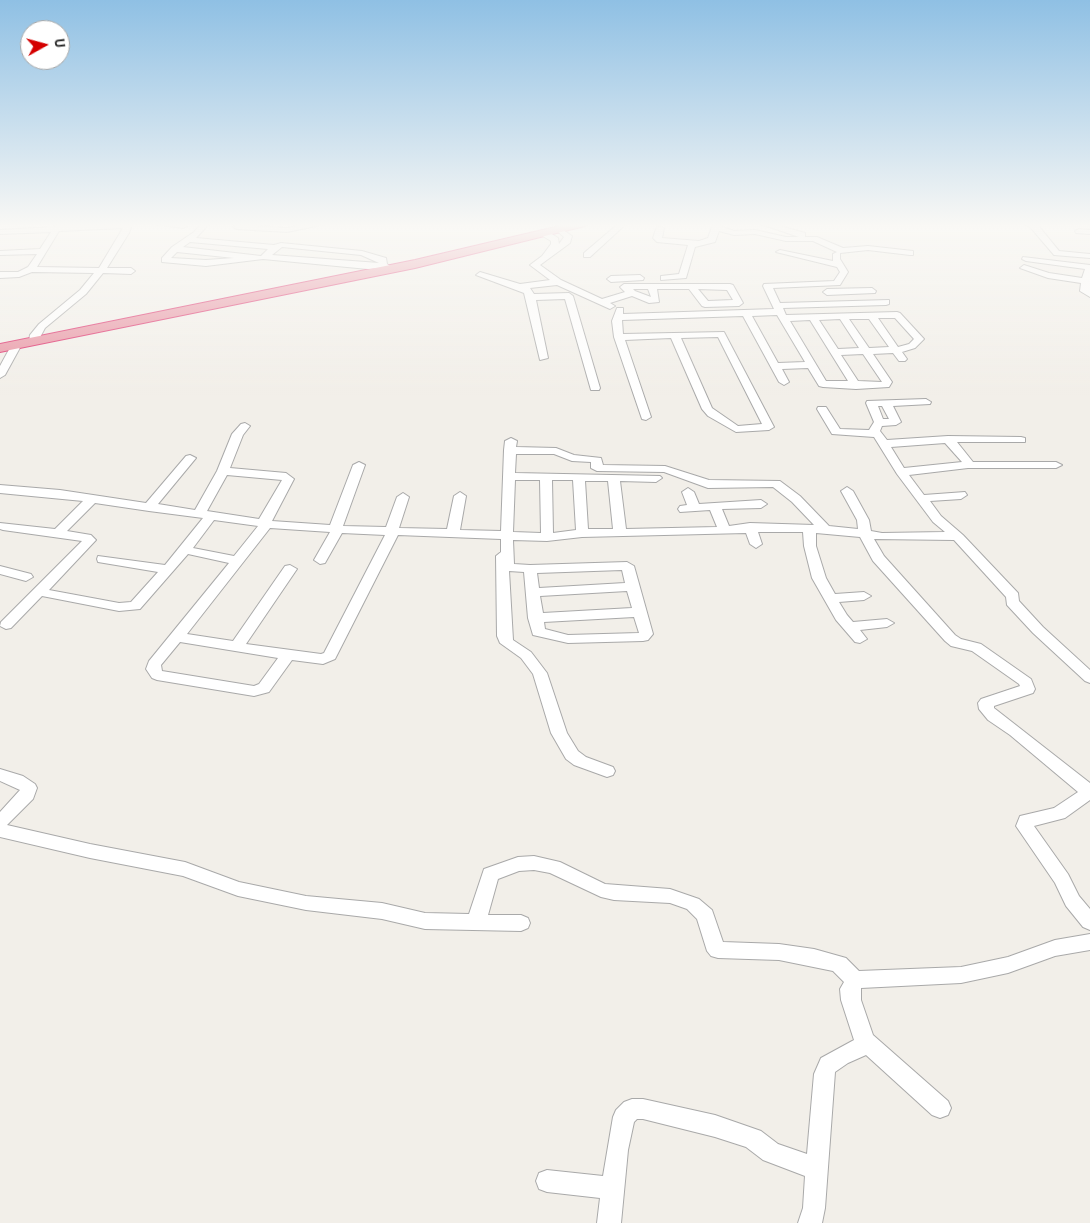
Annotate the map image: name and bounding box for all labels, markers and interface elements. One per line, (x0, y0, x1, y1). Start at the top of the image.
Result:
north arrow (20, 20, 70, 70)
text: U (51, 38, 66, 49)

